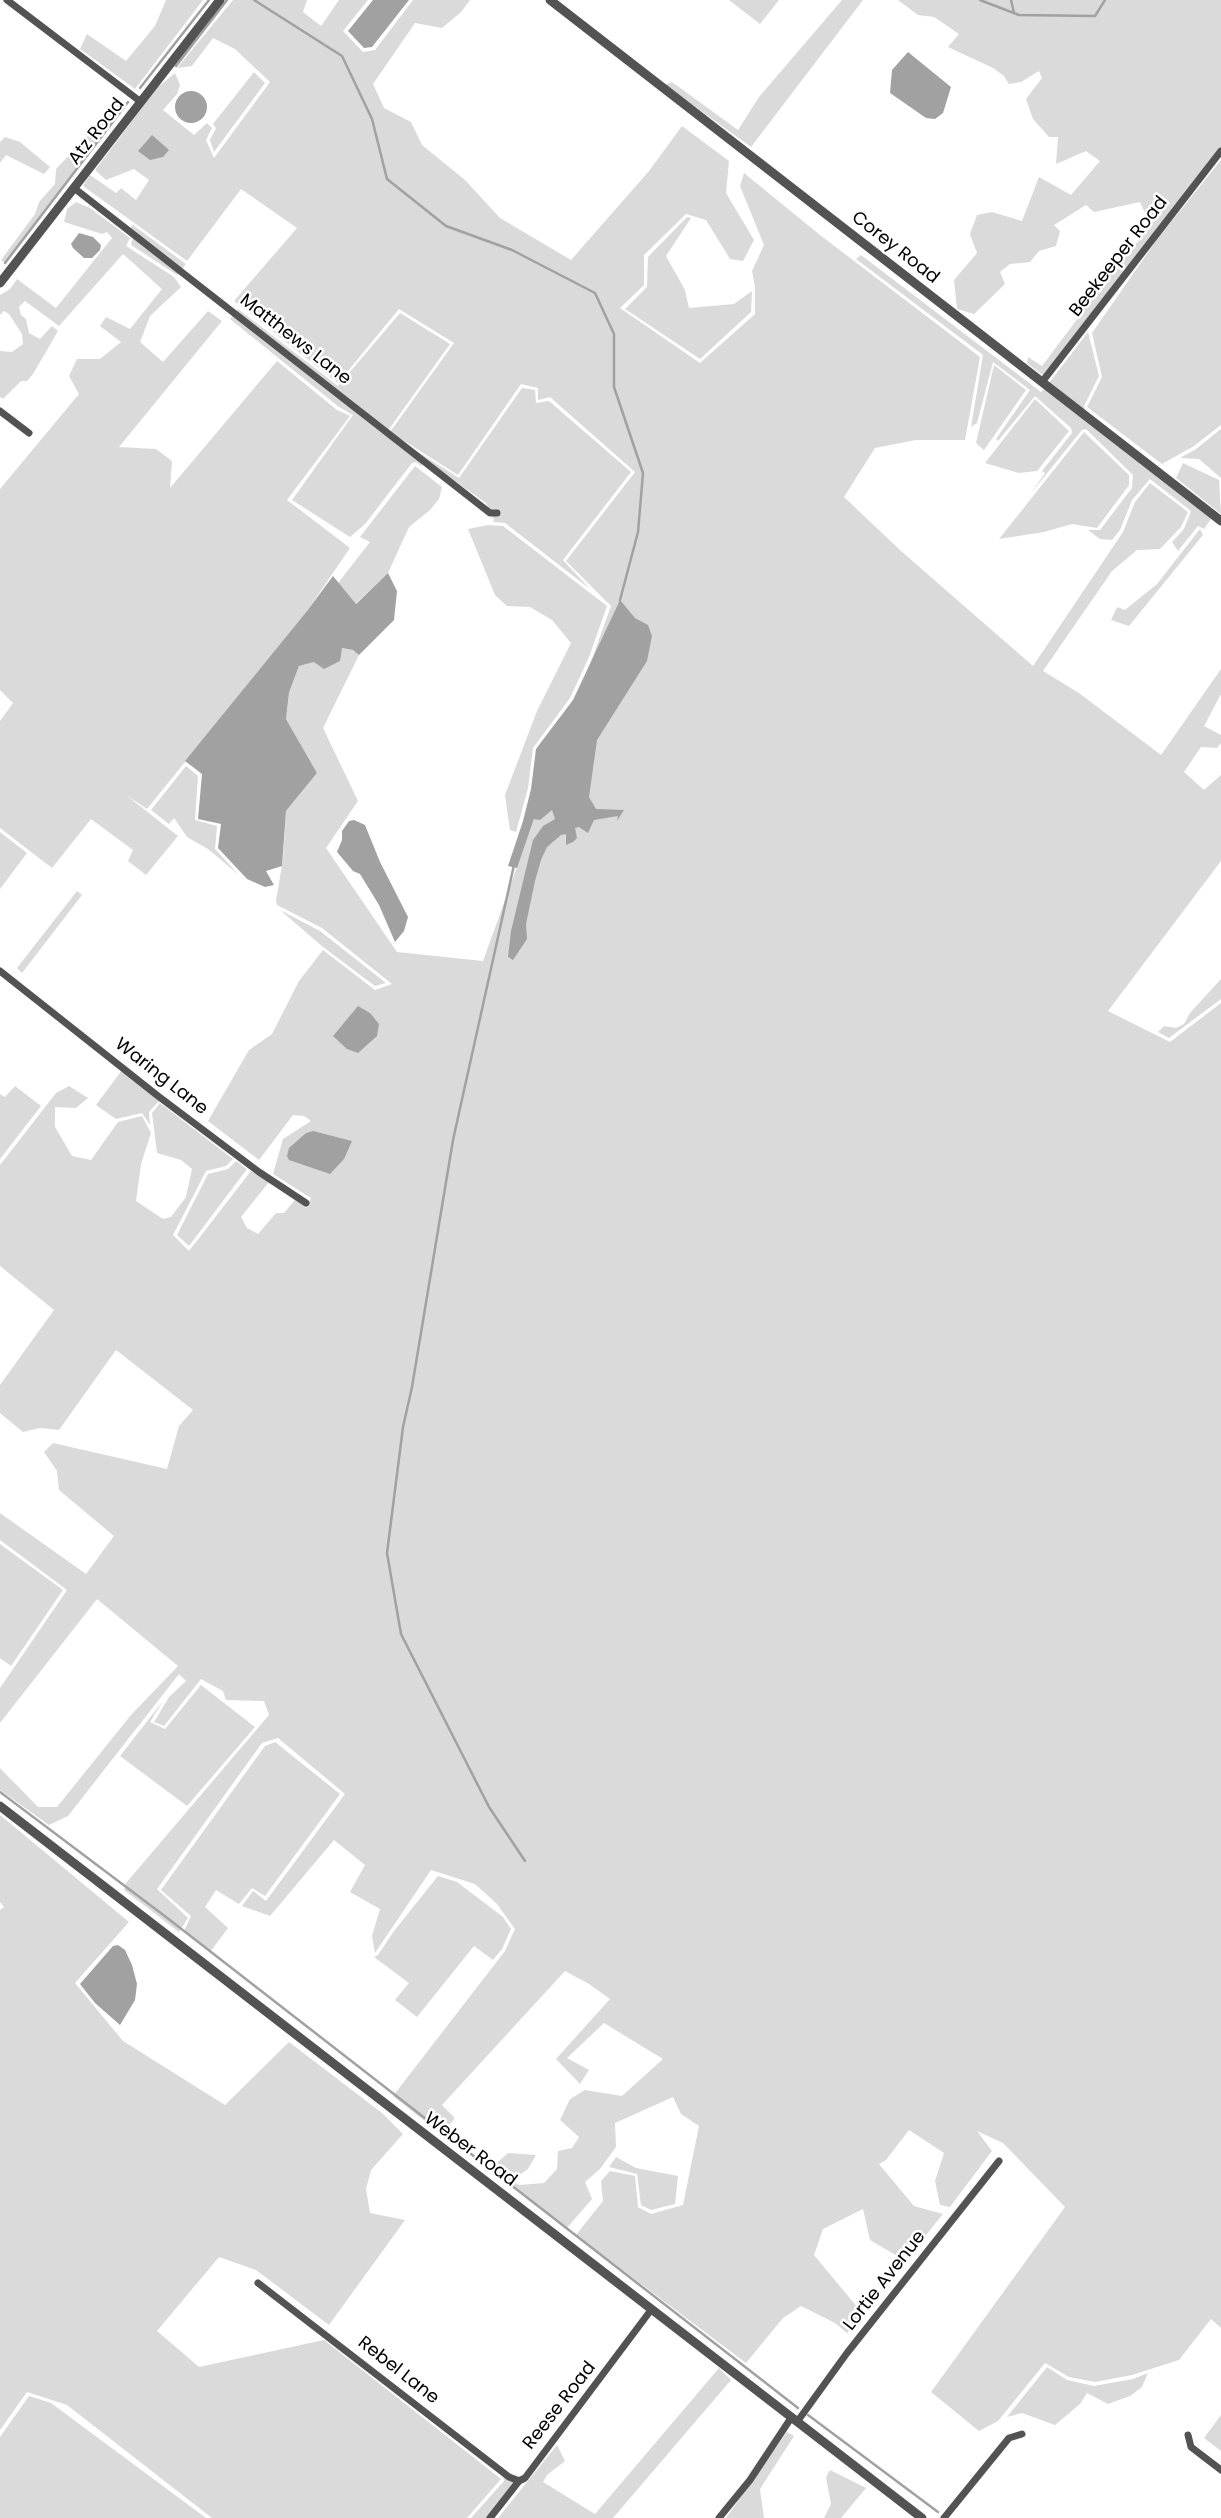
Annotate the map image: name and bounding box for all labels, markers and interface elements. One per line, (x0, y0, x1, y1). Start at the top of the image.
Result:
street label: Atz Road (64, 94, 130, 170)
street label: Beekeeper Road (1065, 193, 1173, 321)
street label: Corey Road (847, 207, 943, 289)
street label: Matthews Lane (235, 290, 355, 390)
street label: Waring Lane (110, 1034, 212, 1120)
street label: Weber Road (419, 2108, 521, 2192)
street label: Lortie Avenue (839, 2227, 931, 2335)
street label: Rebel Lane (353, 2333, 443, 2409)
street label: Reese Road (519, 2358, 601, 2454)

